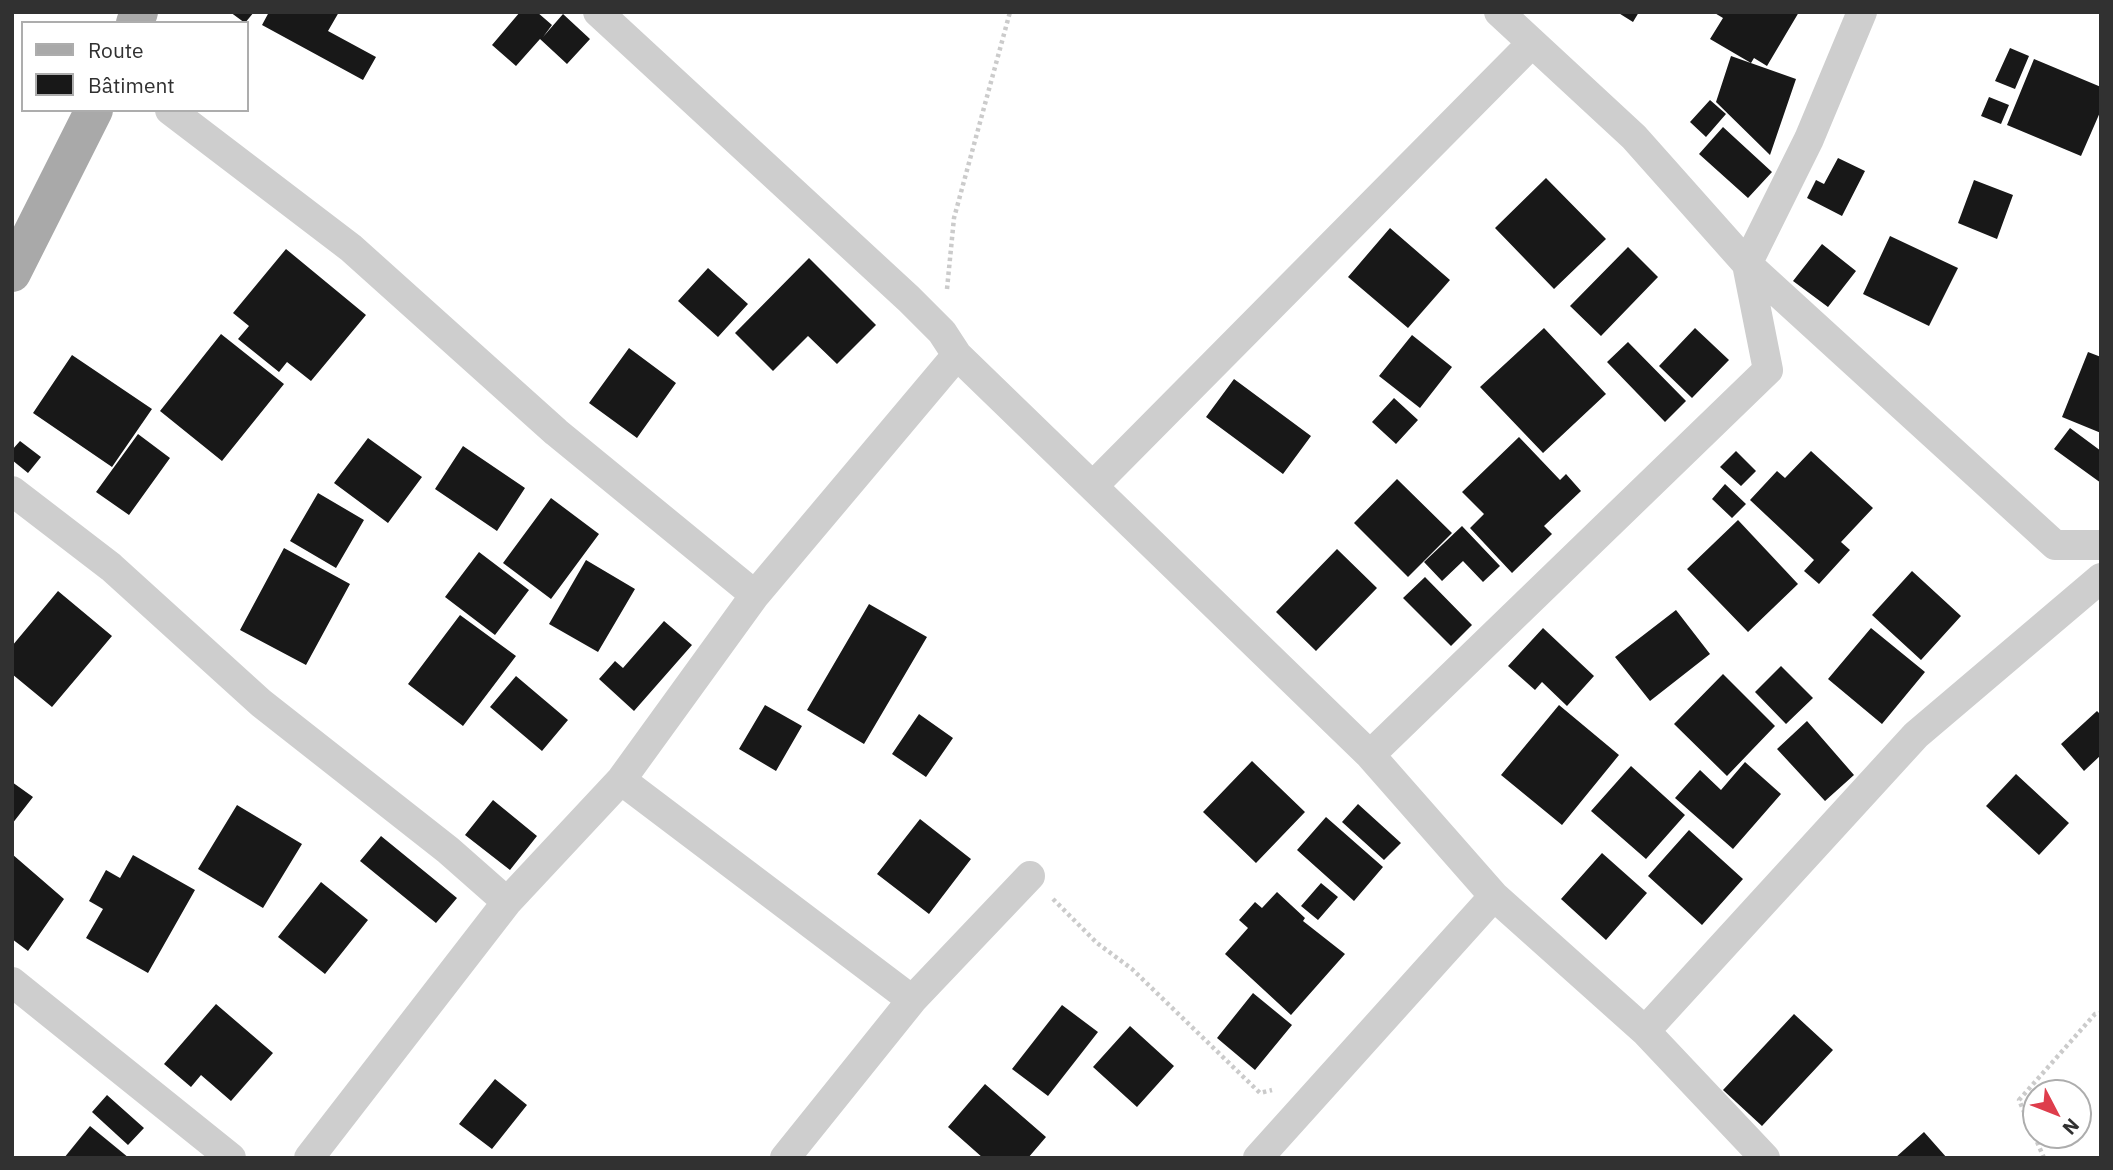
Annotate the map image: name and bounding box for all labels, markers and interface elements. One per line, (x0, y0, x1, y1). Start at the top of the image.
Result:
legend (21, 21, 248, 112)
text: Route (88, 36, 144, 64)
text: Bâtiment (88, 71, 175, 99)
north arrow (2022, 1079, 2092, 1149)
text: N (2058, 1114, 2085, 1140)

